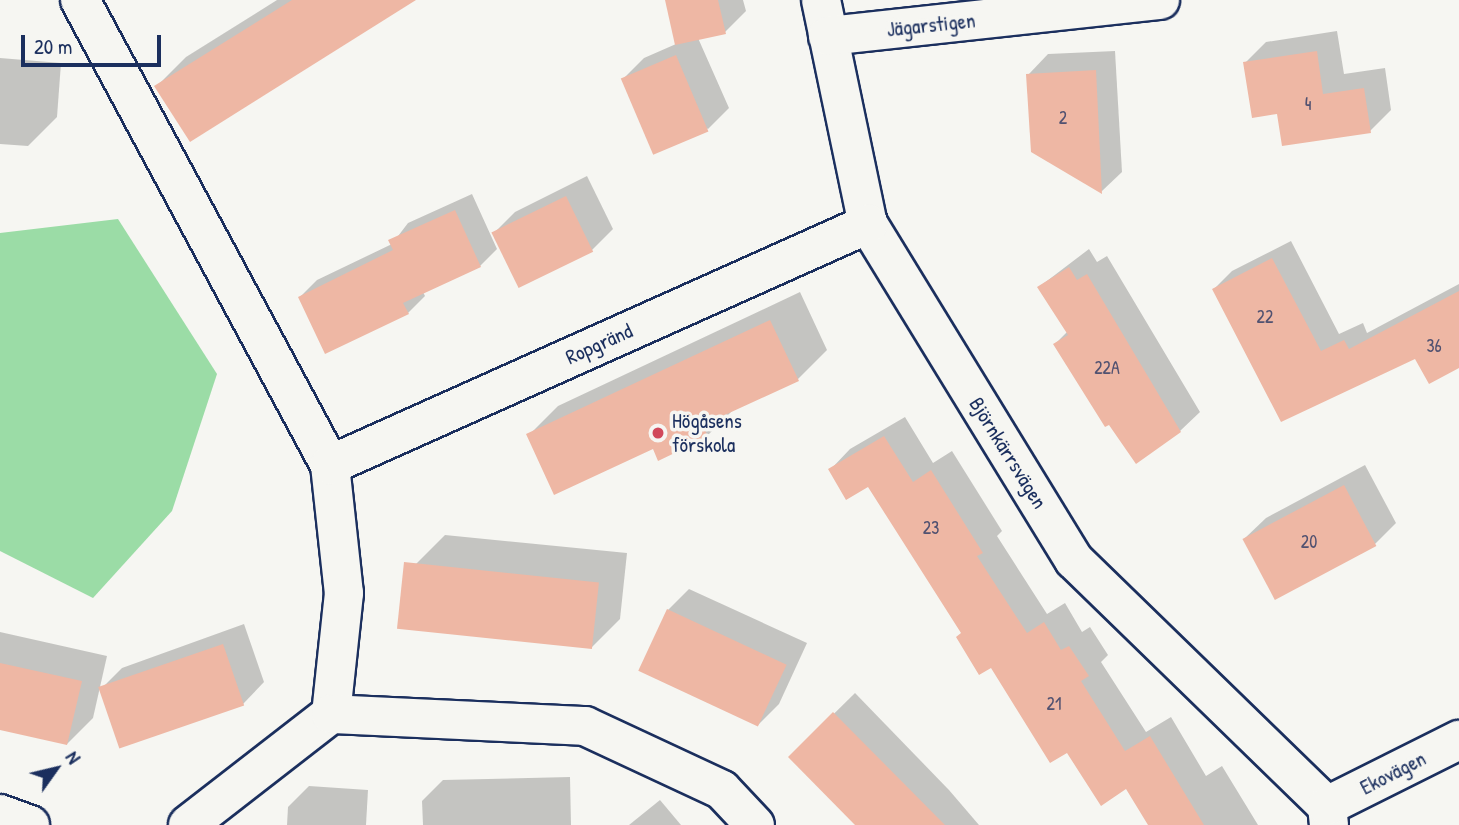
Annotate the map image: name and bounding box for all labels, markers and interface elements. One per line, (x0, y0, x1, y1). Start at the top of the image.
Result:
street label: Jägarstigen (885, 8, 977, 42)
scale bar (24, 21, 164, 65)
text: 20 m (34, 32, 72, 61)
house number: 4 (1305, 93, 1311, 115)
house number: 2 (1059, 107, 1067, 129)
house number: 22 (1257, 306, 1273, 328)
street label: Ropgränd (562, 318, 636, 370)
house number: 36 (1426, 335, 1442, 357)
house number: 22A (1094, 357, 1120, 379)
street label: Björnkärrsvägen (964, 393, 1052, 513)
place label: Högåsens förskola (672, 408, 742, 458)
marker: Högåsens förskola (650, 425, 666, 441)
house number: 23 (923, 517, 939, 539)
house number: 20 (1301, 531, 1317, 553)
house number: 21 (1047, 693, 1061, 715)
north arrow (21, 734, 91, 804)
text: N (60, 746, 87, 769)
street label: Ekovägen (1356, 746, 1430, 800)

